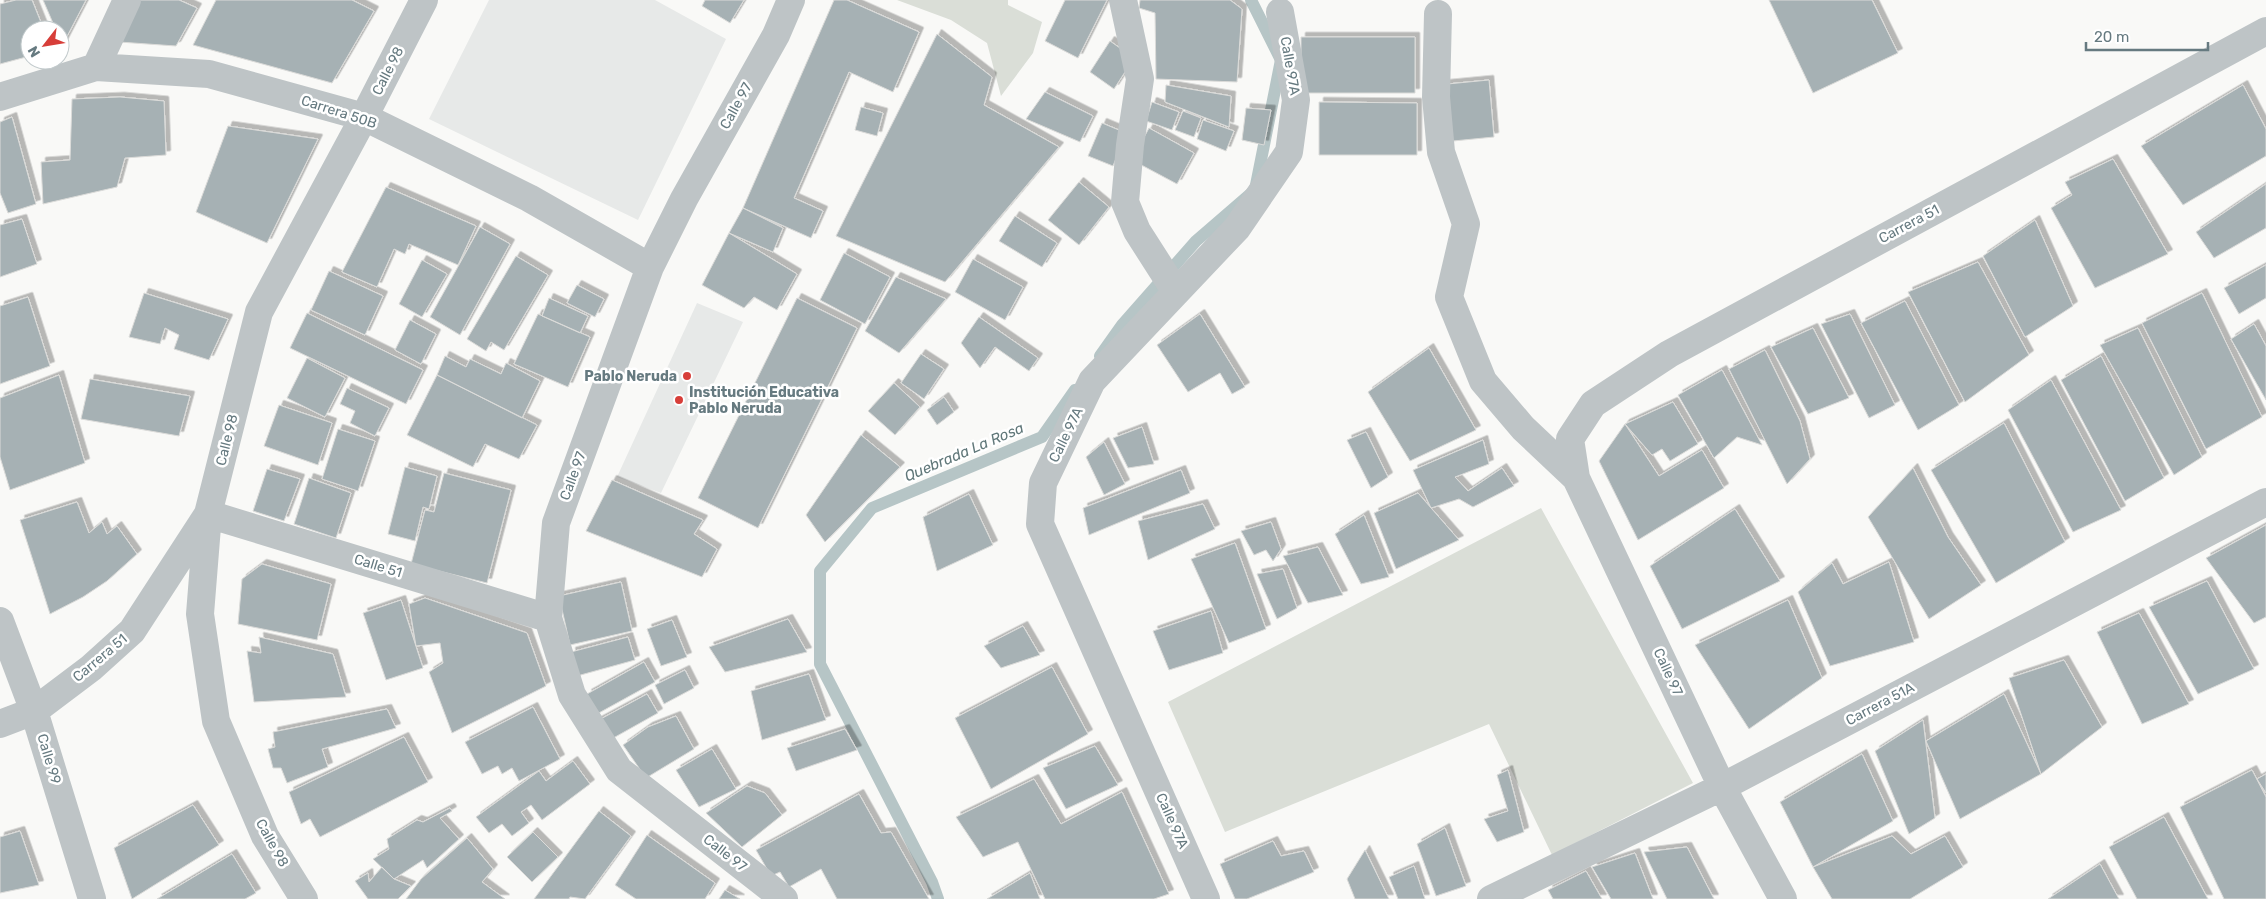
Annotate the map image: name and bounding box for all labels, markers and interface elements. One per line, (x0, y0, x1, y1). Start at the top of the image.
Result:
north arrow (20, 20, 70, 70)
scale bar (2086, 20, 2208, 52)
text: 20 m (2094, 28, 2129, 46)
street label: Calle 97A (1276, 35, 1304, 97)
text: N (24, 43, 44, 60)
street label: Calle 98 (369, 44, 407, 98)
street label: Calle 97 (716, 80, 756, 132)
street label: Carrera 50B (299, 92, 379, 132)
street label: Carrera 51 (1876, 201, 1942, 247)
place label: Pablo Neruda (584, 368, 677, 385)
marker: Pablo Neruda (681, 370, 693, 382)
place label: Institución Educativa Pablo Neruda (689, 384, 839, 417)
marker: Institución Educativa Pablo Neruda (673, 394, 685, 406)
street label: Calle 97A (1045, 404, 1087, 465)
street label: Calle 98 (212, 412, 242, 467)
water label: Quebrada La Rosa (902, 419, 1027, 485)
street label: Calle 97 (556, 449, 590, 503)
street label: Calle 51 (352, 551, 404, 581)
street label: Carrera 51 (69, 630, 131, 686)
street label: Calle 97 (1650, 645, 1686, 699)
street label: Carrera 51A (1843, 679, 1918, 729)
street label: Calle 99 (33, 732, 65, 786)
street label: Calle 97A (1152, 790, 1192, 852)
street label: Calle 98 (252, 816, 292, 870)
street label: Calle 97 (700, 831, 750, 875)

